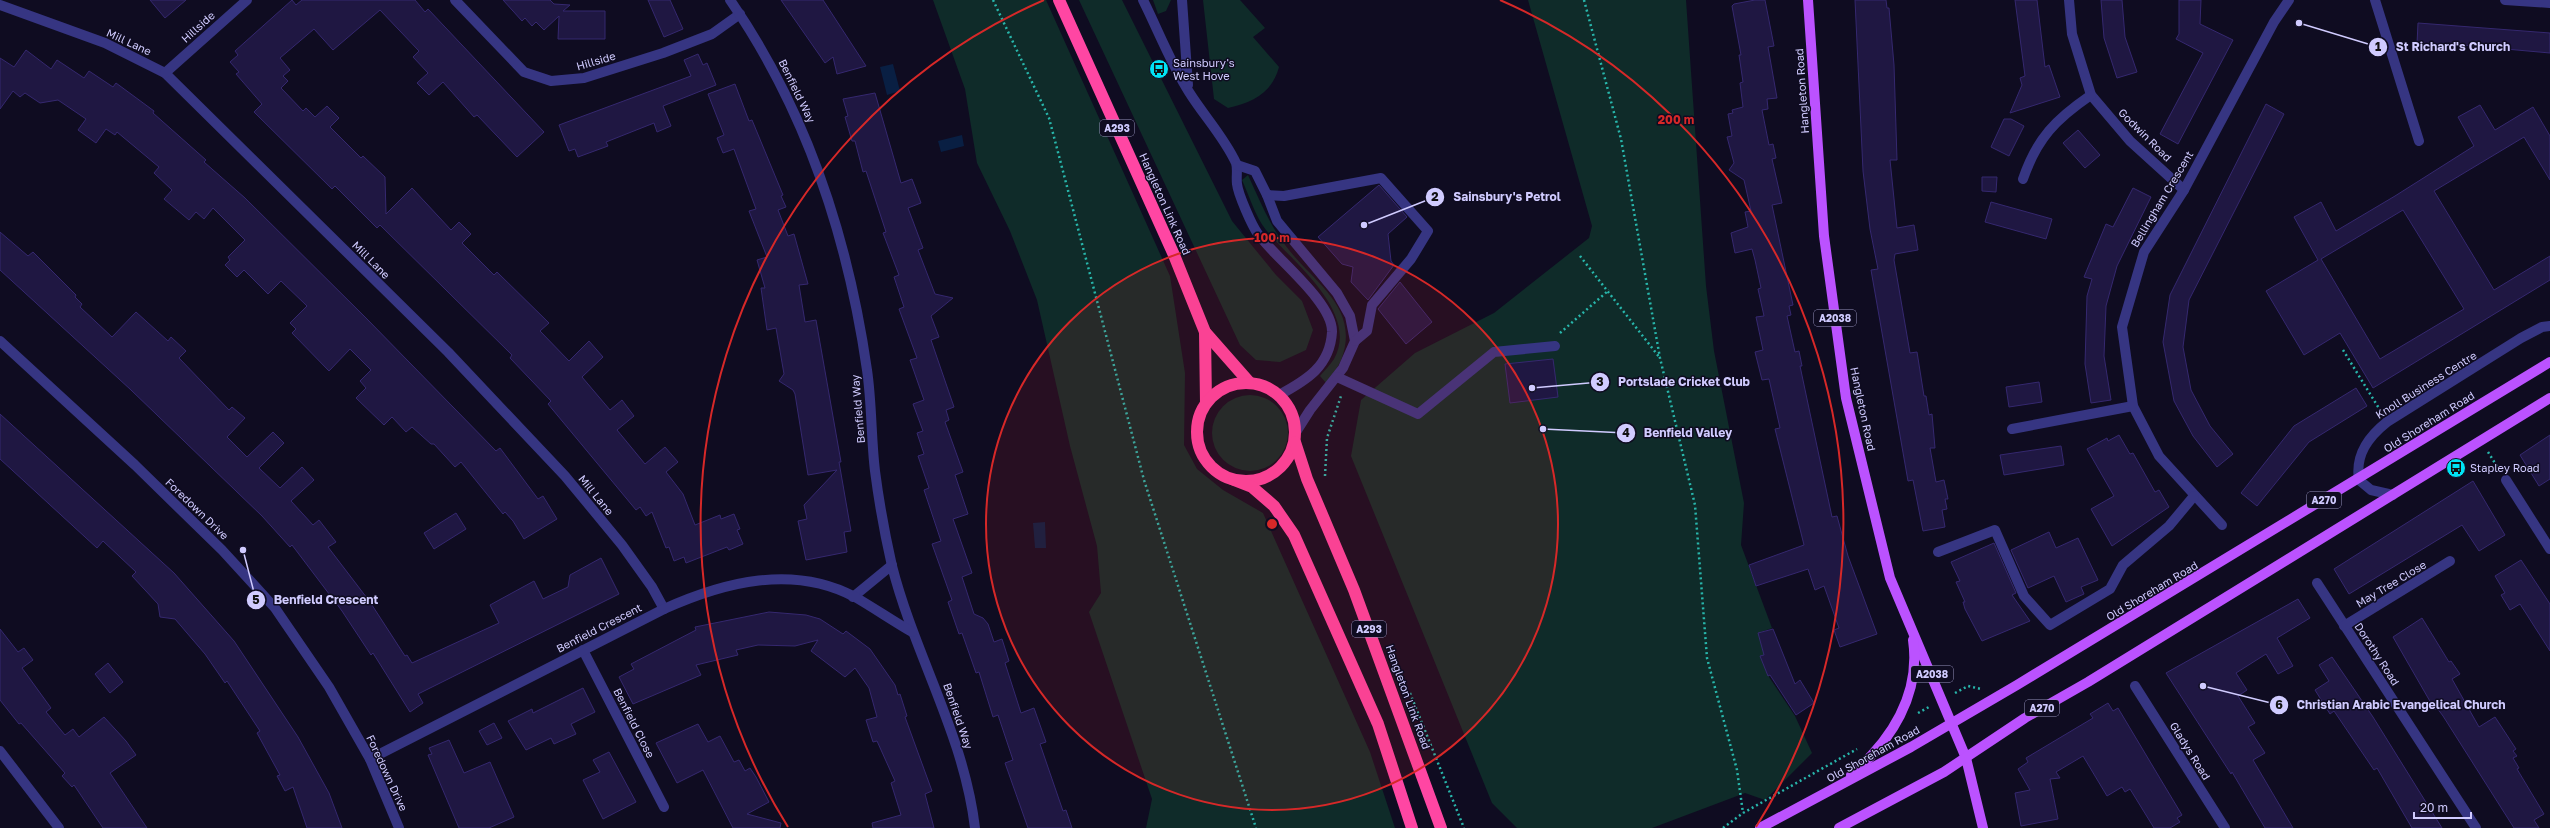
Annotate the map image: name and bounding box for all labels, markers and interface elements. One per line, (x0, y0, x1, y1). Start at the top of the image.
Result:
street label: Hillside (178, 8, 217, 45)
street label: Mill Lane (105, 26, 154, 58)
callout: St Richard's Church (2368, 35, 2518, 59)
text: 1 (2375, 39, 2381, 54)
text: St Richard's Church (2396, 39, 2510, 54)
street label: Hangleton Road (1792, 48, 1811, 134)
street label: Hillside (575, 49, 617, 72)
place label: Sainsbury's West Hove (1173, 56, 1235, 82)
street label: Benfield Way (776, 57, 818, 125)
bus stop icon: Sainsbury's West Hove (1148, 58, 1170, 80)
street label: Godwin Road (2116, 105, 2175, 164)
text: 200 m (1658, 112, 1694, 127)
road number: A293 (1100, 120, 1134, 136)
street label: Bellingham Crescent (2128, 148, 2195, 249)
street label: Hangleton Link Road (1137, 151, 1194, 257)
callout: Sainsbury's Petrol (1425, 185, 1569, 209)
text: 2 (1431, 189, 1439, 204)
text: Sainsbury's Petrol (1453, 189, 1561, 204)
text: 100 m (1254, 230, 1290, 245)
street label: Mill Lane (350, 238, 393, 281)
road number: A2038 (1814, 310, 1856, 326)
street label: Knoll Business Centre (2373, 348, 2479, 421)
street label: Hangleton Road (1848, 366, 1879, 452)
callout: Portslade Cricket Club (1590, 370, 1758, 394)
street label: Benfield Way (848, 374, 867, 444)
text: 3 (1596, 374, 1604, 389)
text: Portslade Cricket Club (1618, 374, 1751, 389)
street label: Old Shoreham Road (2381, 388, 2476, 455)
callout: Benfield Valley (1616, 421, 1741, 445)
text: 4 (1622, 425, 1630, 440)
text: Benfield Valley (1644, 425, 1733, 440)
bus stop icon: Stapley Road (2445, 457, 2467, 479)
place label: Stapley Road (2470, 461, 2540, 474)
street label: Mill Lane (576, 472, 617, 517)
street label: Foredown Drive (163, 475, 232, 542)
road number: A270 (2307, 492, 2341, 508)
centre of rings (1265, 517, 1279, 531)
street label: Old Shoreham Road (2104, 558, 2200, 623)
street label: May Tree Close (2353, 558, 2428, 610)
callout: Benfield Crescent (246, 588, 387, 612)
text: 5 (252, 592, 260, 607)
text: Benfield Crescent (274, 592, 379, 607)
street label: Benfield Crescent (554, 600, 644, 655)
street label: Dorothy Road (2352, 620, 2402, 687)
road number: A293 (1352, 621, 1386, 637)
street label: Hangleton Link Road (1383, 643, 1433, 751)
road number: A2038 (1911, 666, 1953, 682)
street label: Benfield Way (941, 681, 976, 751)
street label: Benfield Close (611, 686, 658, 760)
callout: Christian Arabic Evangelical Church (2269, 693, 2514, 717)
text: 6 (2275, 697, 2283, 712)
text: Christian Arabic Evangelical Church (2297, 697, 2505, 712)
road number: A270 (2025, 700, 2059, 716)
street label: Gladys Road (2167, 719, 2213, 782)
street label: Old Shoreham Road (1824, 723, 1922, 785)
street label: Foredown Drive (364, 733, 411, 813)
scale bar (2414, 794, 2471, 820)
text: 20 m (2420, 800, 2448, 815)

